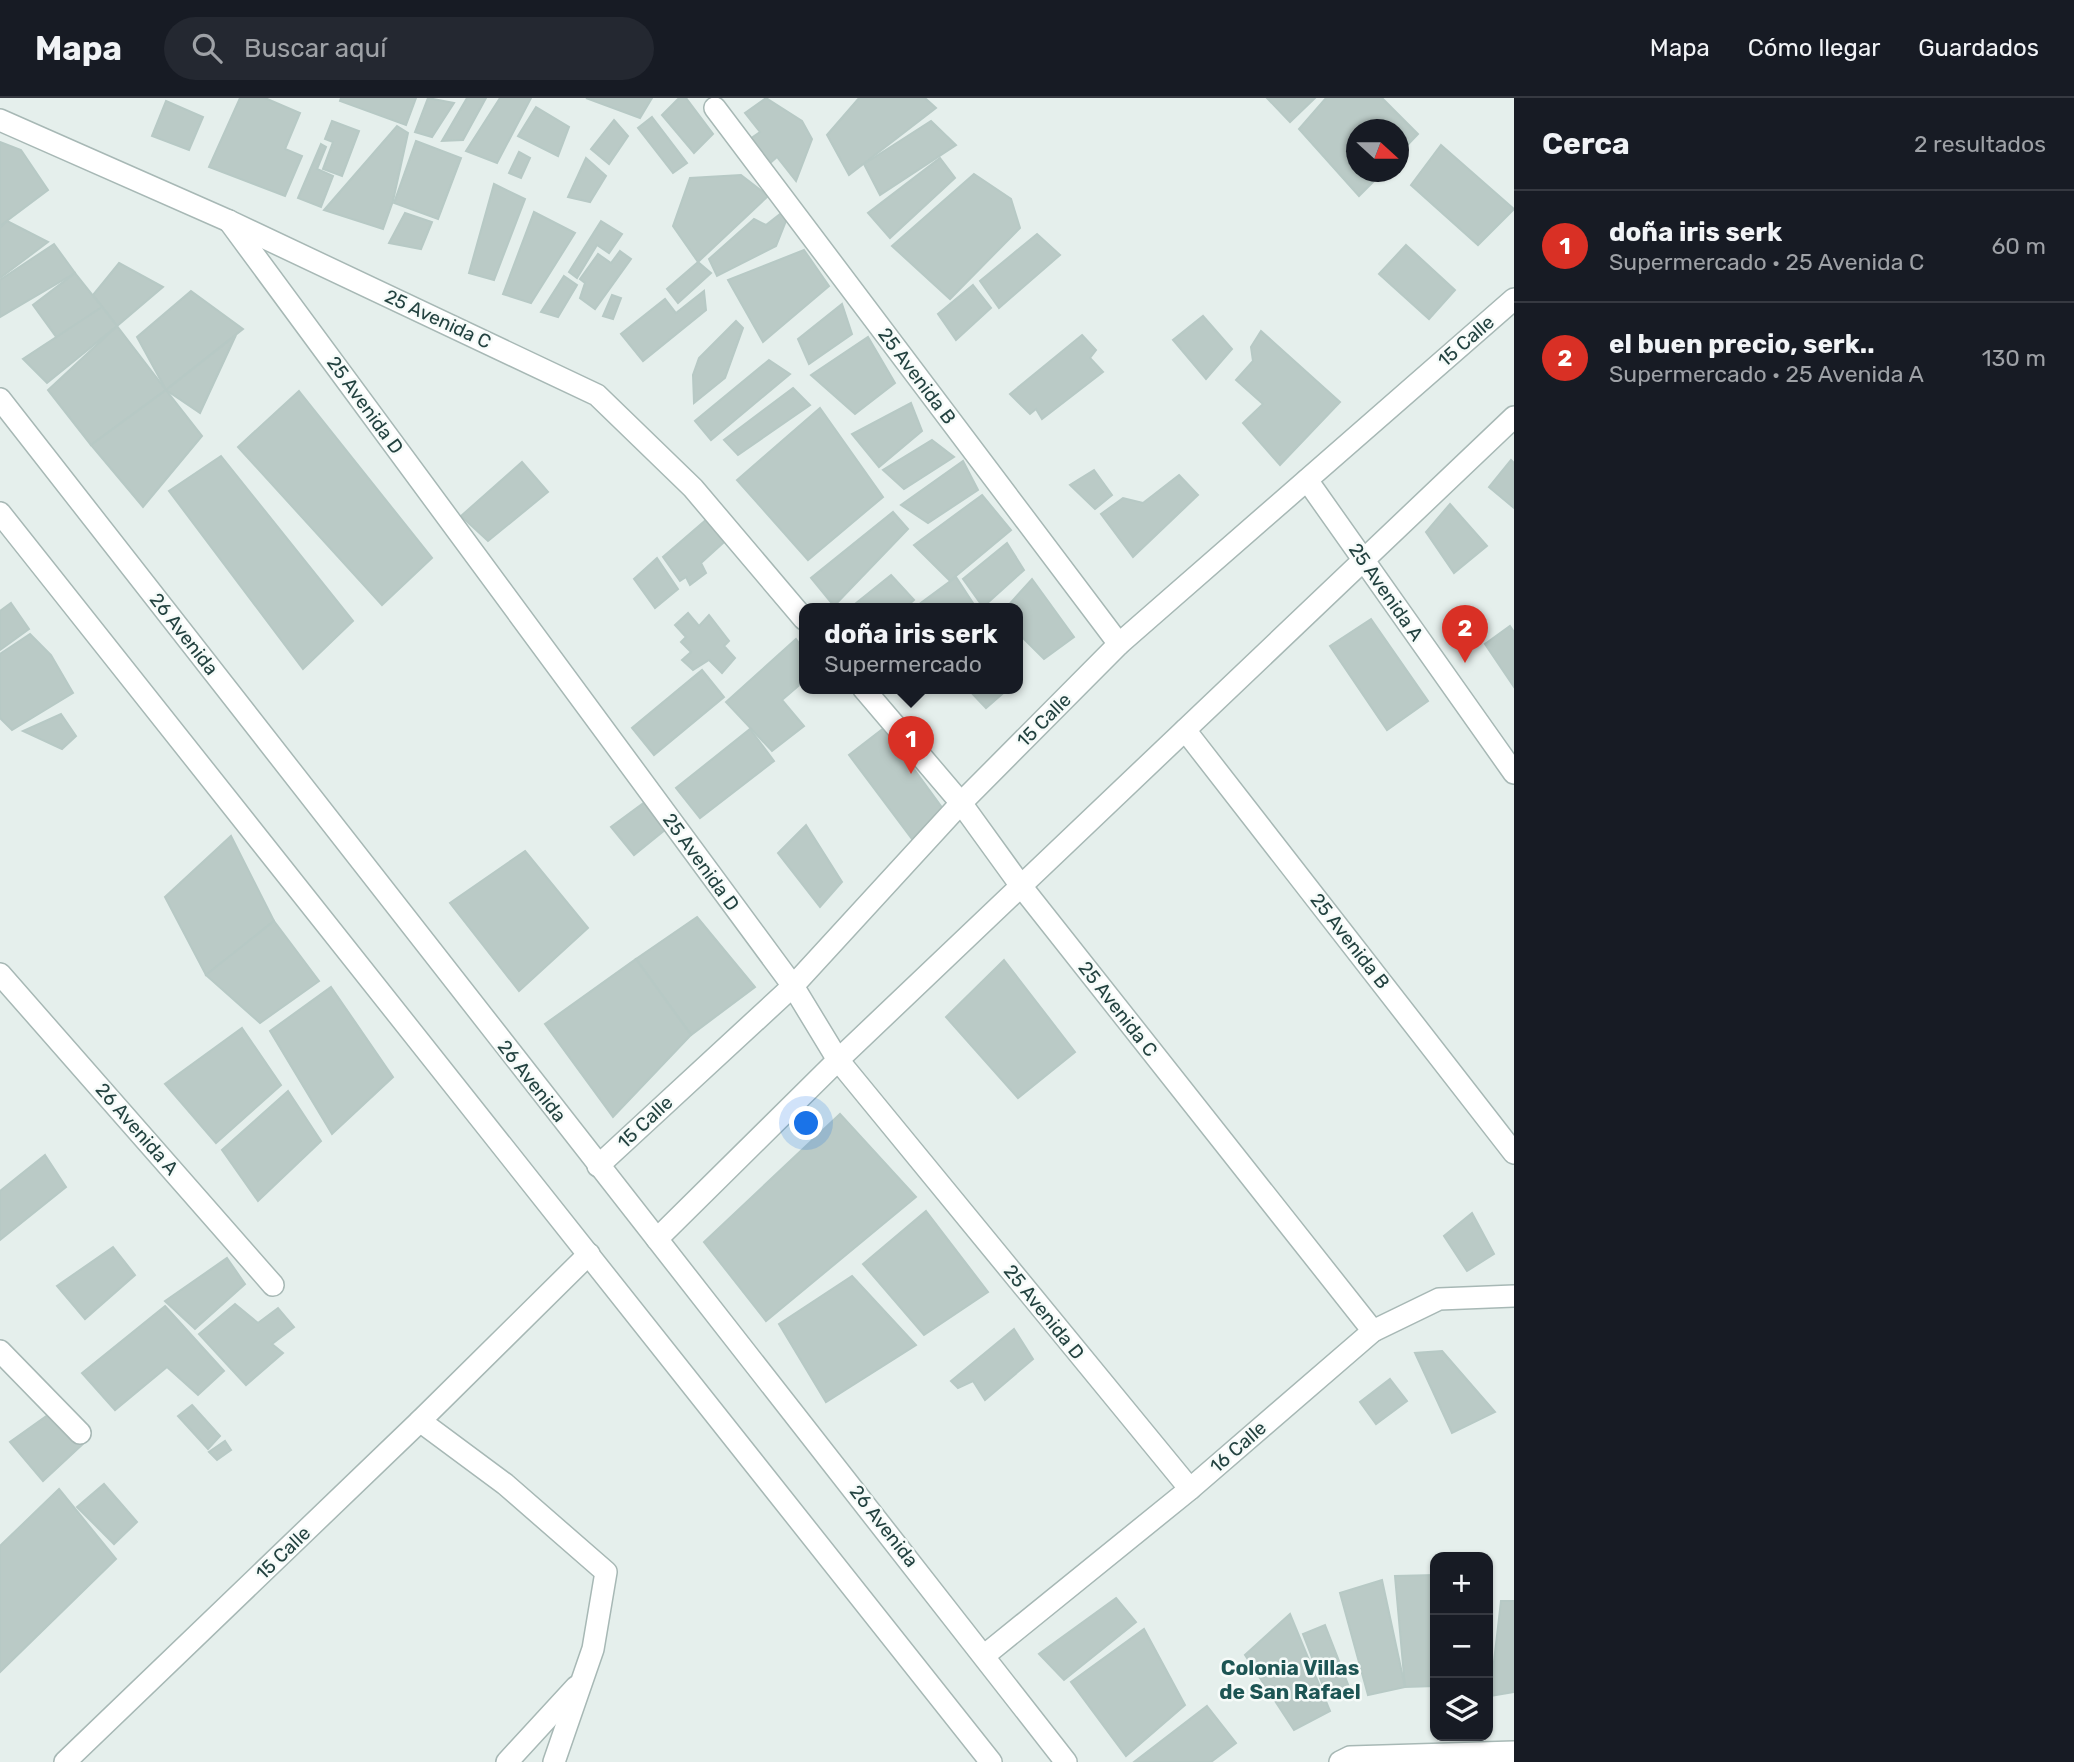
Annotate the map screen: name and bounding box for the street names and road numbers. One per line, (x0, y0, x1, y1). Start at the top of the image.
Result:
street label: 25 Avenida C (381, 284, 495, 354)
street label: 15 Calle (1433, 310, 1499, 372)
street label: 25 Avenida B (873, 323, 961, 429)
street label: 25 Avenida D (322, 352, 408, 458)
street label: 25 Avenida A (1344, 539, 1428, 646)
street label: 26 Avenida (145, 588, 223, 680)
street label: 15 Calle (1012, 688, 1076, 752)
street label: 25 Avenida D (658, 809, 744, 915)
street label: 25 Avenida B (1306, 889, 1394, 993)
street label: 25 Avenida C (1074, 957, 1162, 1061)
street label: 26 Avenida (493, 1035, 571, 1127)
street label: 26 Avenida A (91, 1078, 183, 1180)
street label: 15 Calle (613, 1091, 677, 1153)
street label: 25 Avenida D (999, 1260, 1089, 1364)
street label: 16 Calle (1205, 1416, 1271, 1478)
street label: 26 Avenida (845, 1480, 923, 1572)
street label: 15 Calle (251, 1521, 315, 1585)

